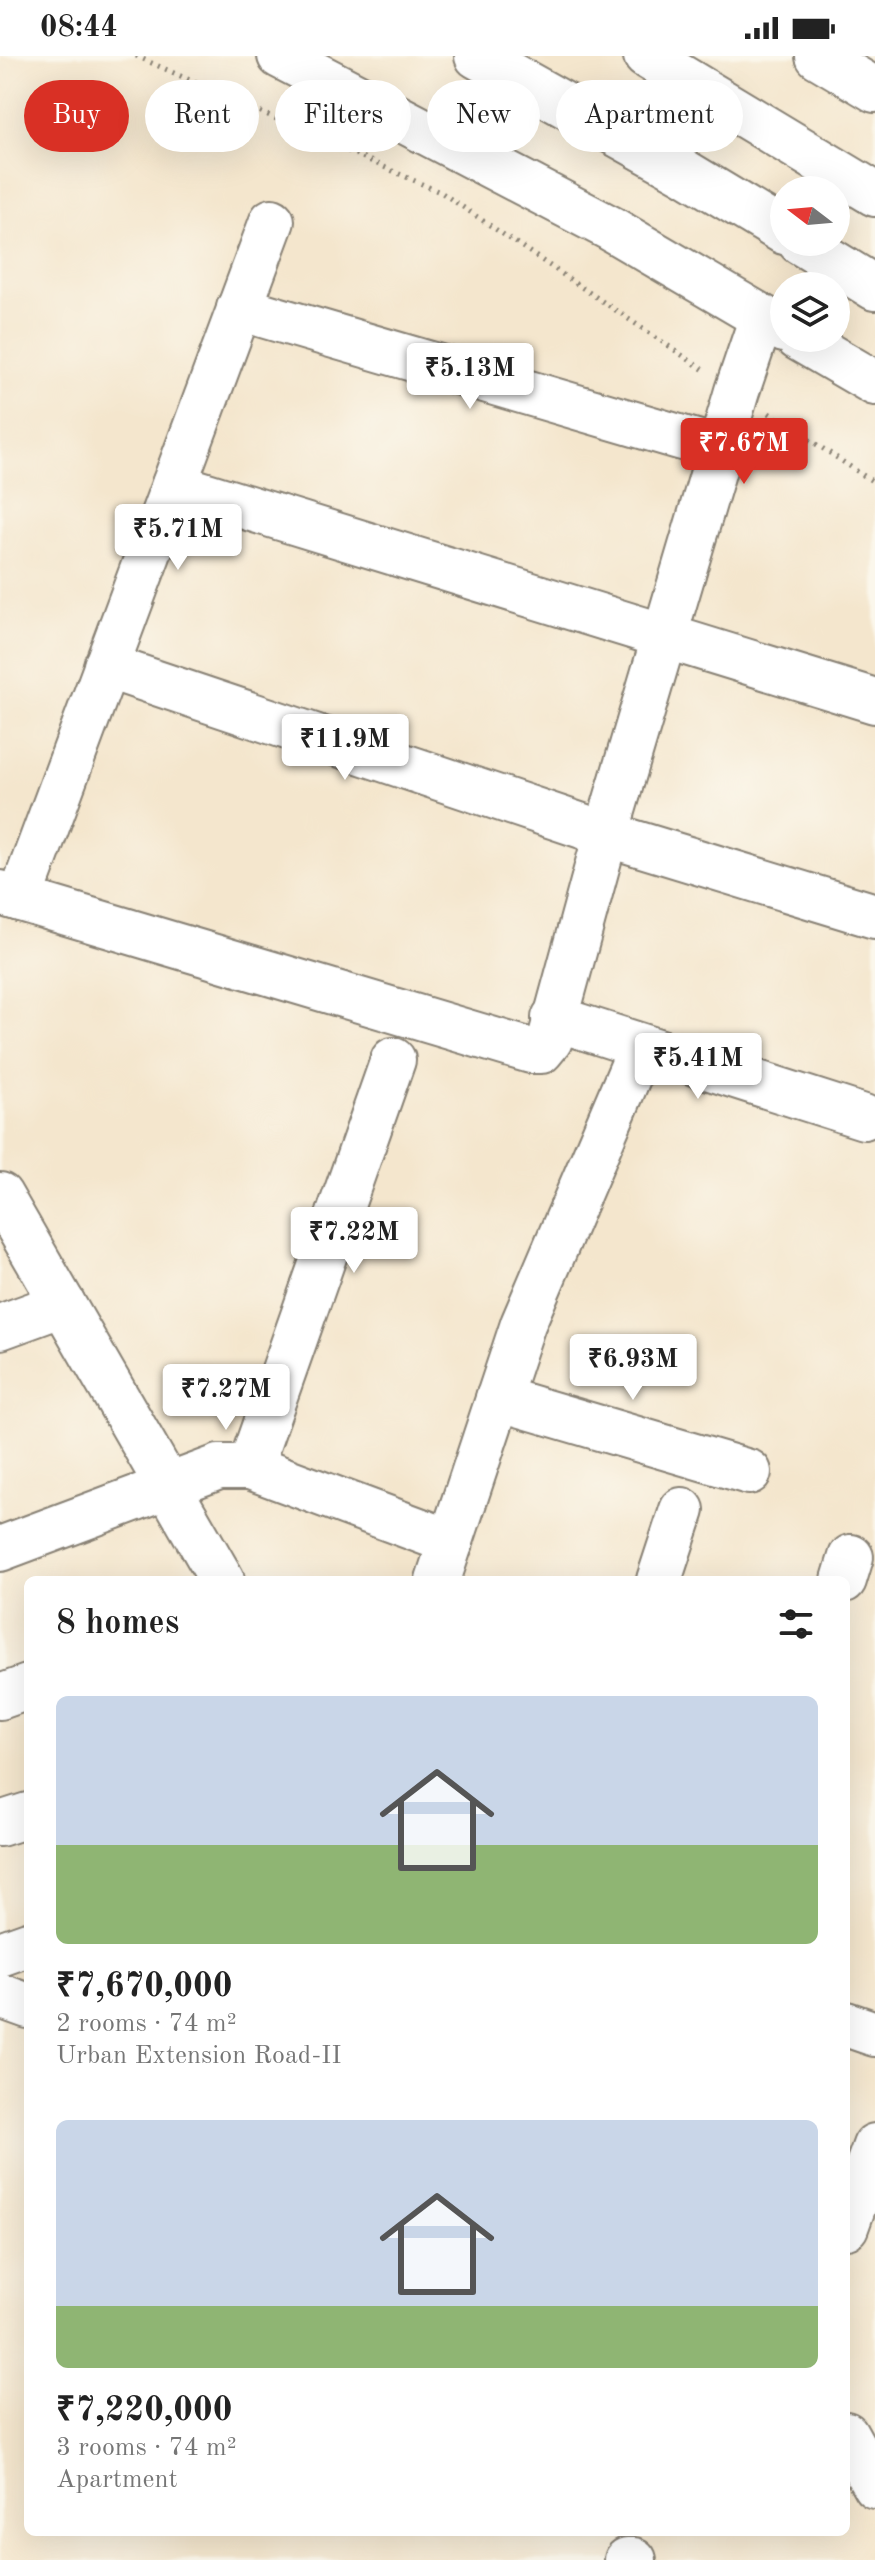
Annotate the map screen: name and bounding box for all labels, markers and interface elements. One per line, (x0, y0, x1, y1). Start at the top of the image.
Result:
text: 08:44 (40, 13, 118, 43)
chip: Buy (24, 80, 129, 152)
chip: Rent (145, 80, 259, 152)
chip: Filters (275, 80, 411, 152)
chip: New (427, 80, 540, 152)
chip: Apartment (556, 80, 743, 152)
north arrow (770, 176, 850, 256)
map controls (770, 176, 850, 352)
button: layers (770, 272, 850, 352)
pin: ₹5.13M (405, 343, 535, 411)
text: ₹5.13M (425, 356, 515, 382)
pin: ₹7.67M (679, 418, 809, 486)
text: ₹7.67M (699, 431, 789, 457)
pin: ₹5.71M (113, 504, 243, 572)
text: ₹5.71M (133, 517, 223, 543)
pin: ₹11.9M (280, 714, 410, 782)
text: ₹11.9M (300, 727, 390, 753)
pin: ₹5.41M (633, 1033, 763, 1101)
text: ₹5.41M (653, 1046, 743, 1072)
pin: ₹7.22M (289, 1207, 419, 1275)
text: ₹7.22M (309, 1220, 399, 1246)
pin: ₹6.93M (568, 1334, 698, 1402)
text: ₹6.93M (588, 1347, 678, 1373)
pin: ₹7.27M (161, 1364, 291, 1432)
text: ₹7.27M (181, 1377, 271, 1403)
icon: filters (774, 1602, 818, 1646)
text: 8 homes (56, 1607, 179, 1641)
icon: home (365, 1748, 509, 1892)
text: ₹7,670,000 (56, 1970, 233, 2004)
text: 2 rooms · 74 m² (56, 2011, 237, 2037)
text: Urban Extension Road-II (56, 2043, 342, 2069)
icon: home (365, 2172, 509, 2316)
text: ₹7,220,000 (56, 2394, 233, 2428)
text: 3 rooms · 74 m² (56, 2435, 237, 2461)
text: Apartment (56, 2467, 178, 2493)

